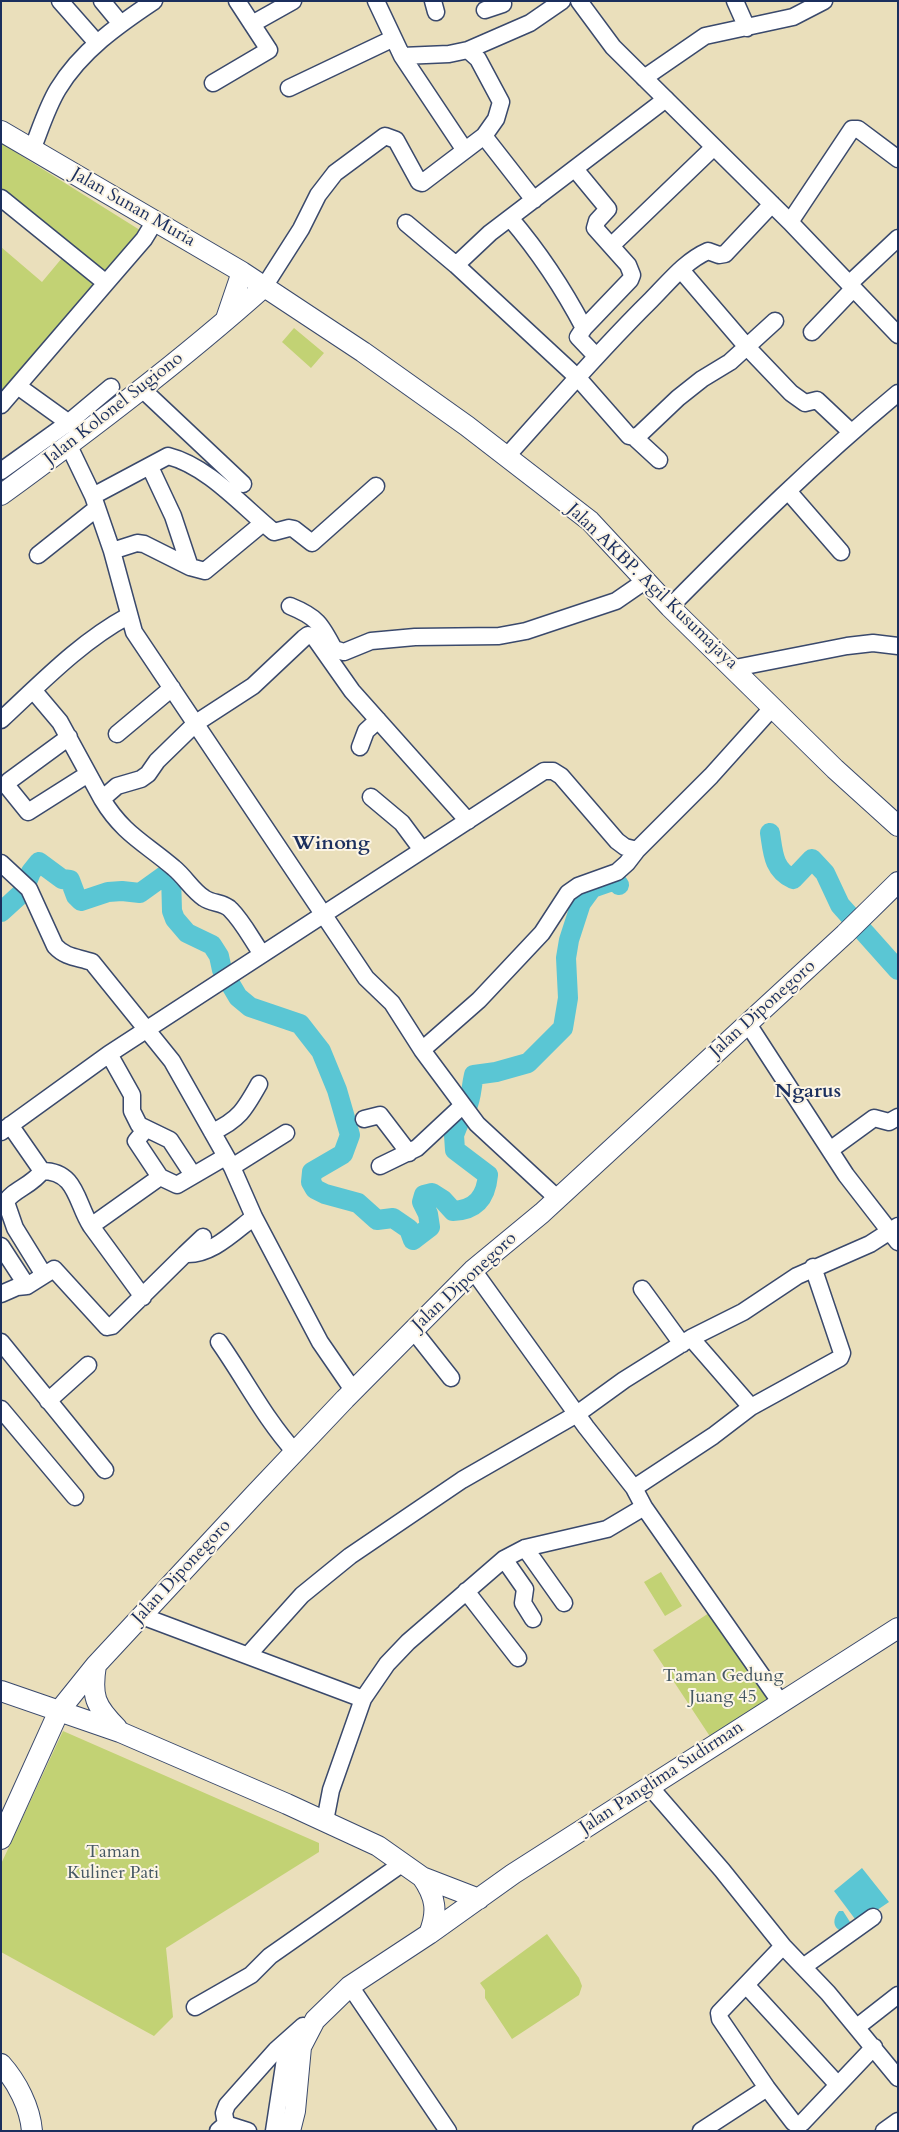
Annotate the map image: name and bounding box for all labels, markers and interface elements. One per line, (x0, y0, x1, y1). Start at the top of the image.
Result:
street label: Jalan Sunan Muria (67, 164, 199, 252)
street label: Jalan Kolonel Sugiono (40, 348, 188, 470)
street label: Jalan AKBP. Agil Kusumajaya (562, 500, 742, 674)
district label: Winong (292, 832, 370, 856)
street label: Jalan Diponegoro (706, 956, 820, 1062)
district label: Ngarus (775, 1080, 841, 1104)
street label: Jalan Diponegoro (408, 1228, 522, 1336)
street label: Jalan Diponegoro (128, 1515, 236, 1629)
park label: Taman Gedung Juang 45 (662, 1666, 784, 1708)
street label: Jalan Panglima Sudirman (576, 1717, 748, 1839)
park label: Taman Kuliner Pati (67, 1842, 159, 1885)

